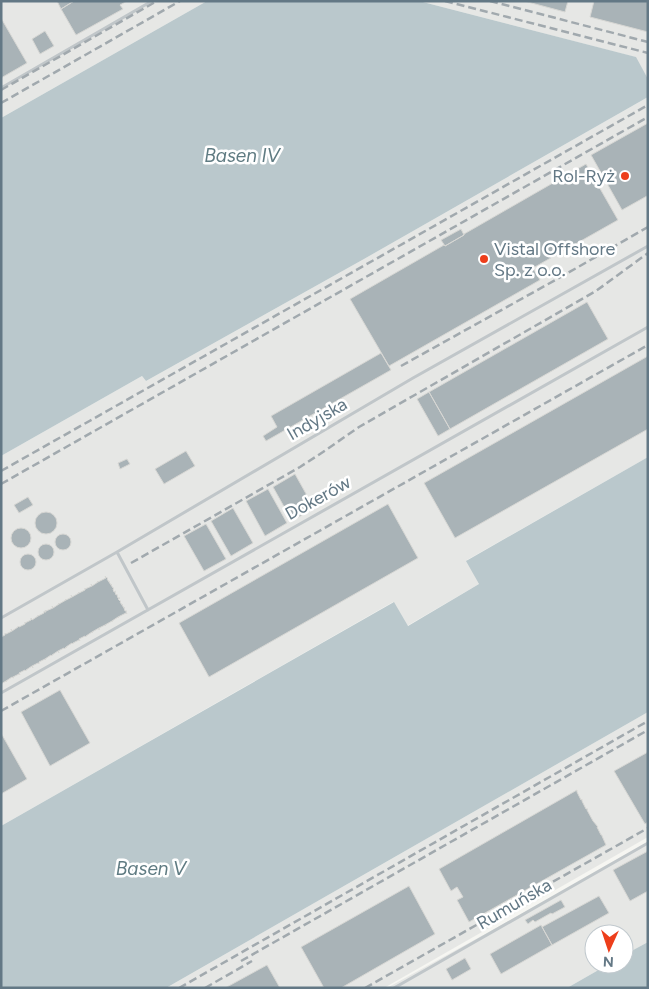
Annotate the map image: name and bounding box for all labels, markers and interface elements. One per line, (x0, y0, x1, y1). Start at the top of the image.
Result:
water label: Basen IV (204, 144, 282, 167)
place label: Rol-Ryż (552, 165, 615, 187)
marker: Rol-Ryż (619, 170, 631, 182)
place label: Vistal Offshore Sp. z o.o. (494, 238, 616, 281)
marker: Vistal Offshore Sp. z o.o. (478, 253, 490, 265)
street label: Indyjska (283, 393, 351, 445)
street label: Dokerów (281, 471, 355, 525)
water label: Basen V (116, 857, 188, 880)
street label: Rumuńska (473, 874, 555, 934)
north arrow (584, 924, 634, 974)
text: N (602, 953, 614, 970)

